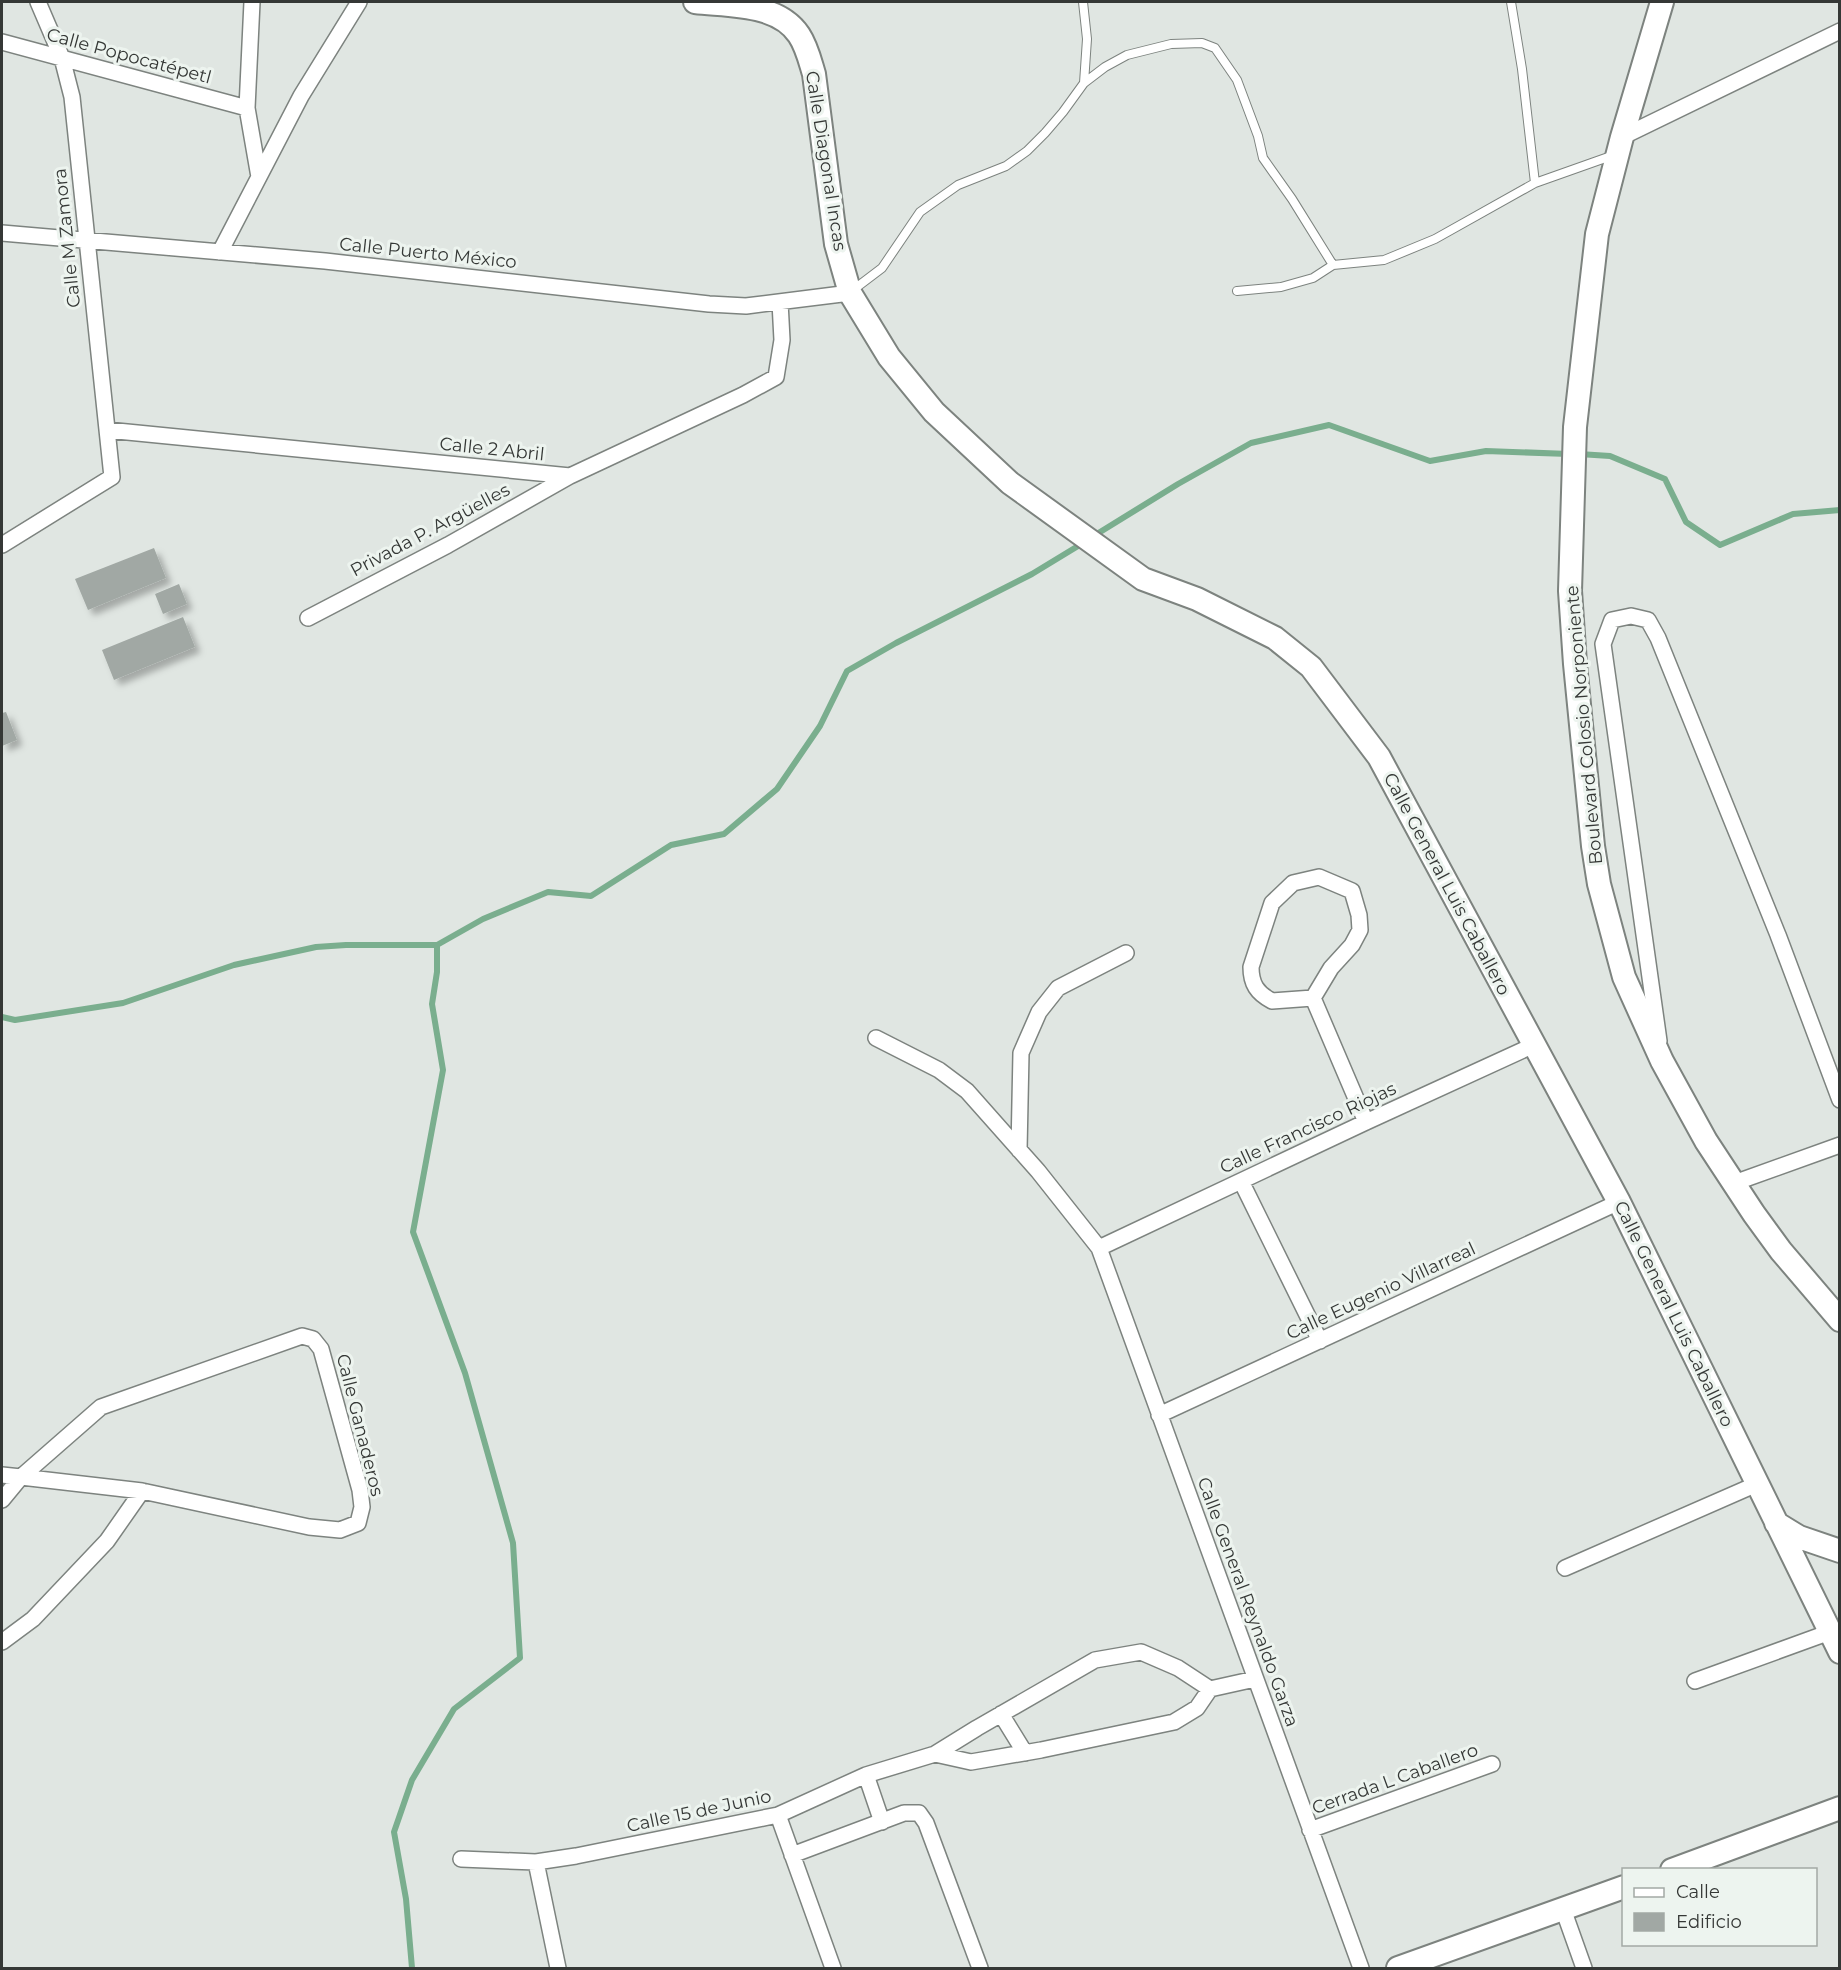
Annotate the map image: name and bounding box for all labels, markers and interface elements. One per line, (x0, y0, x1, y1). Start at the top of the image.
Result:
street label: Calle Popocatépetl (44, 23, 214, 89)
street label: Calle Diagonal Incas (801, 69, 851, 253)
street label: Calle M Zamora (49, 167, 85, 309)
street label: Calle Puerto México (338, 233, 518, 273)
street label: Calle 2 Abril (438, 433, 546, 465)
street label: Privada P. Argüelles (346, 479, 514, 581)
street label: Boulevard Colosio Norponiente (1561, 584, 1607, 866)
street label: Calle General Luis Caballero (1379, 769, 1515, 999)
street label: Calle Francisco Riojas (1216, 1077, 1400, 1179)
street label: Calle General Luis Caballero (1610, 1197, 1738, 1431)
street label: Calle Eugenio Villarreal (1283, 1237, 1479, 1345)
street label: Calle Ganaderos (332, 1352, 388, 1499)
street label: Calle General Reynaldo Garza (1193, 1474, 1303, 1730)
street label: Cerrada L Caballero (1309, 1739, 1481, 1819)
street label: Calle 15 de Junio (625, 1785, 773, 1837)
legend (1622, 1868, 1817, 1946)
text: Calle (1676, 1881, 1720, 1903)
text: Edificio (1676, 1911, 1742, 1933)

